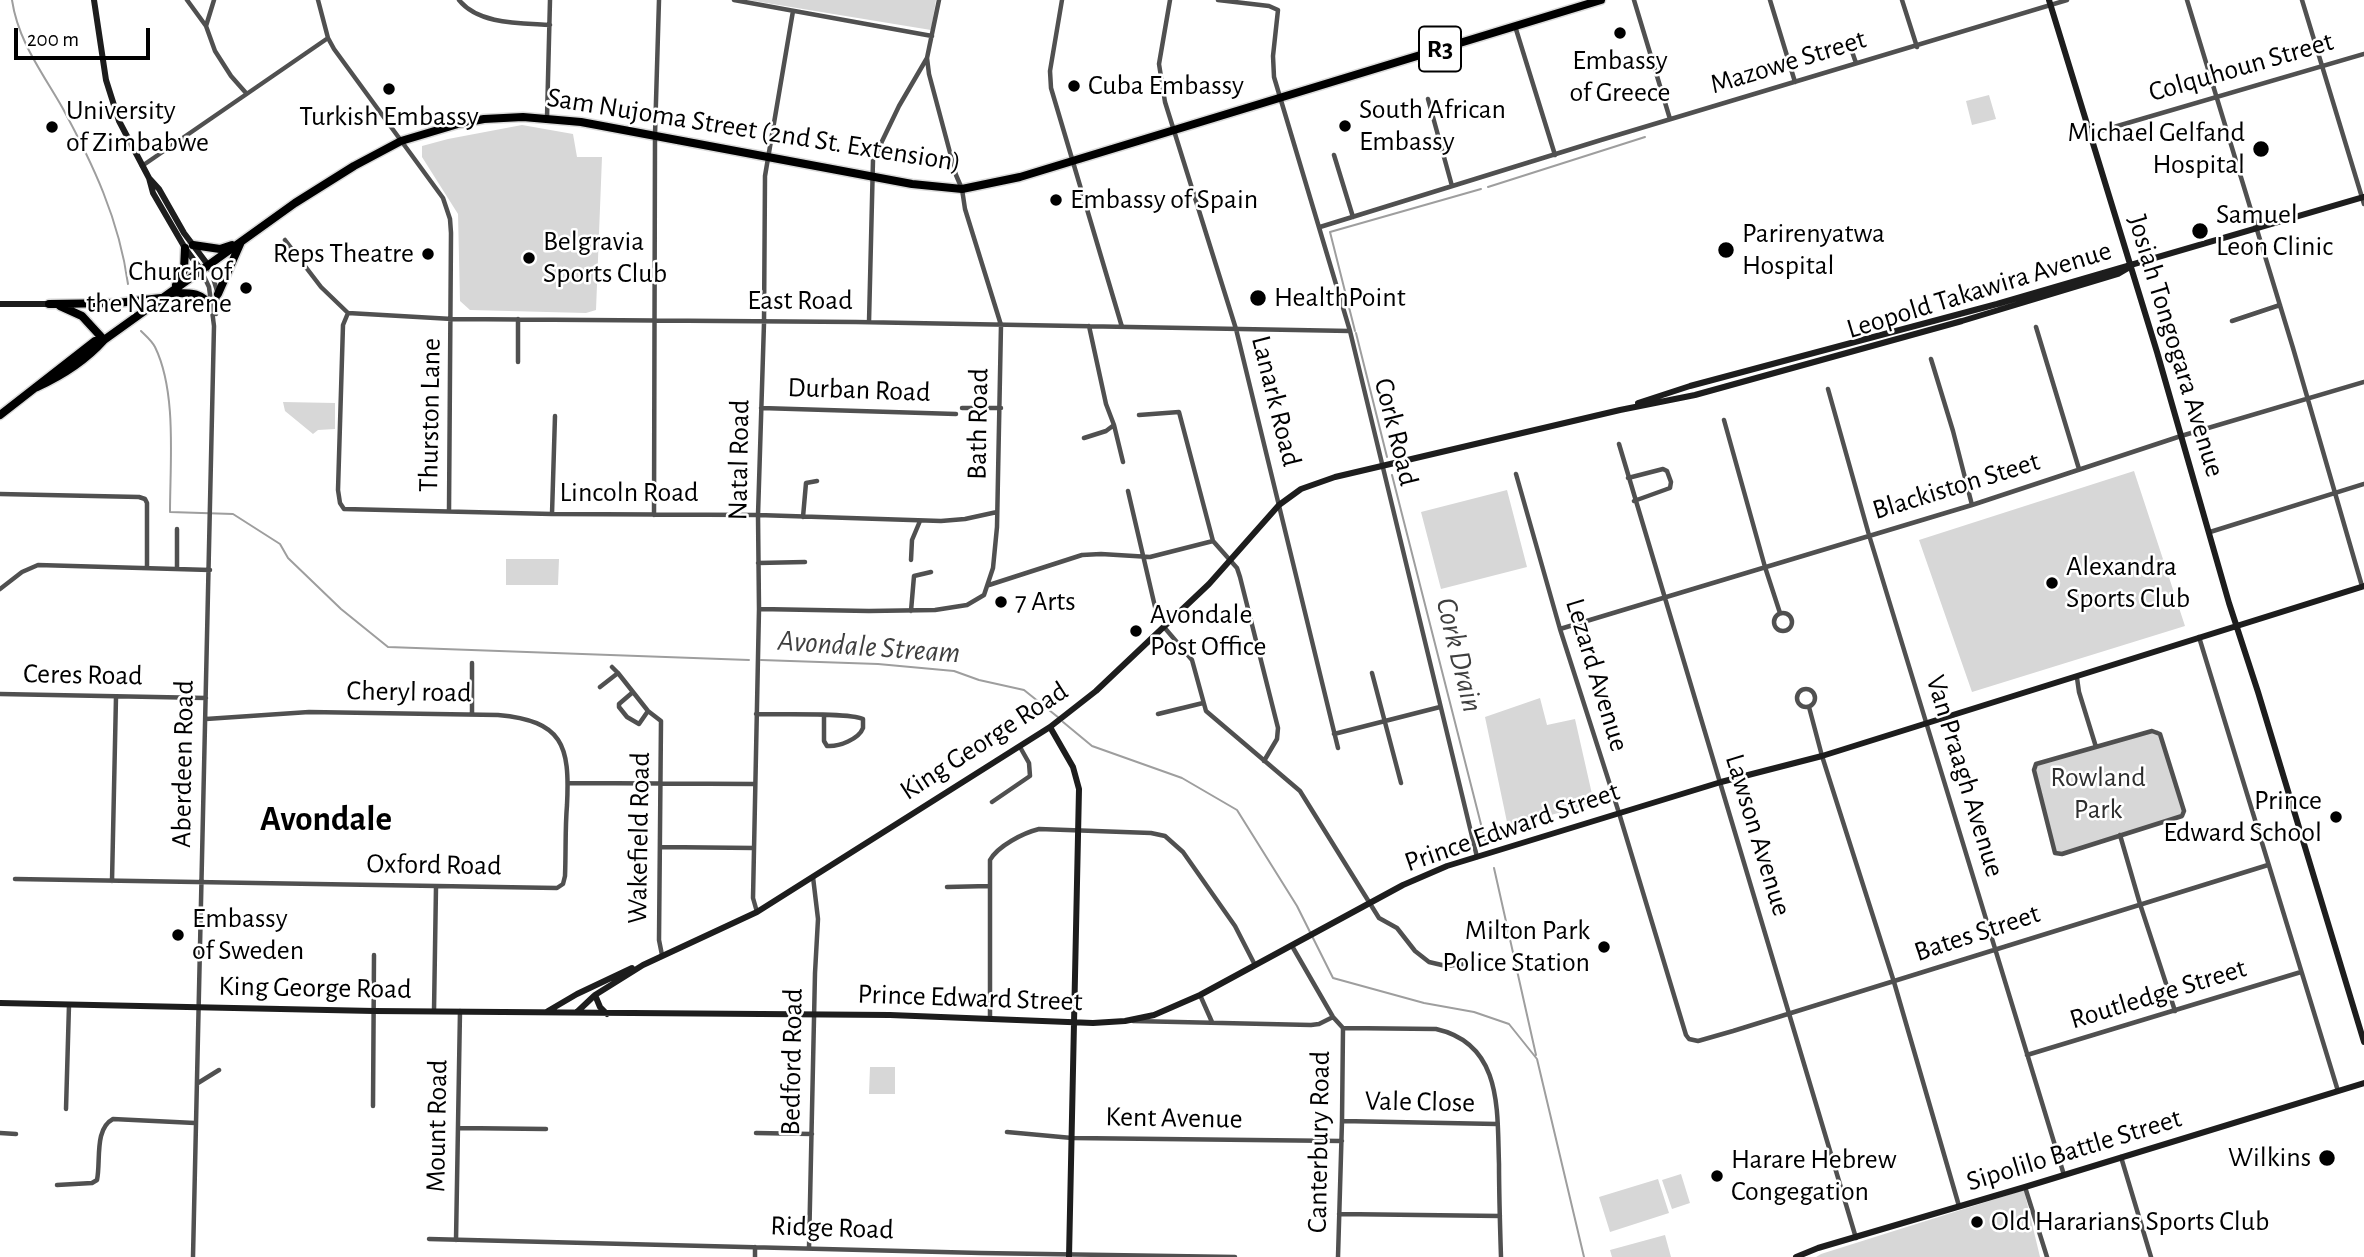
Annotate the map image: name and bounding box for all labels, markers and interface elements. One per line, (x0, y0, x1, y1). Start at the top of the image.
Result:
scale bar (18, 14, 154, 58)
street label: Mazowe Street (1706, 22, 1870, 102)
marker: Embassy of Greece (1612, 25, 1628, 41)
street label: Colquhoun Street (2145, 25, 2337, 109)
road number: R3 (1419, 26, 1461, 72)
text: 200 m (27, 29, 79, 50)
place label: Embassy of Greece (1569, 44, 1671, 110)
place label: Cuba Embassy (1088, 69, 1244, 103)
marker: Cuba Embassy (1066, 78, 1082, 94)
marker: Turkish Embassy (381, 81, 397, 97)
street label: Sam Nujoma Street (2nd St. Extension) (545, 81, 963, 179)
place label: South African Embassy (1359, 93, 1506, 159)
place label: University of Zimbabwe (66, 94, 209, 160)
place label: Turkish Embassy (299, 100, 479, 134)
place label: Michael Gelfand Hospital (2068, 116, 2245, 182)
marker: South African Embassy (1337, 118, 1353, 134)
marker: University of Zimbabwe (44, 119, 60, 135)
marker: Michael Gelfand Hospital (2251, 139, 2271, 159)
place label: Embassy of Spain (1070, 183, 1258, 217)
marker: Embassy of Spain (1048, 192, 1064, 208)
place label: Samuel Leon Clinic (2216, 198, 2333, 264)
street label: Josiah Tongogara Avenue (2120, 211, 2232, 481)
place label: Parirenyatwa Hospital (1742, 217, 1885, 283)
marker: Samuel Leon Clinic (2190, 221, 2210, 241)
place label: Belgravia Sports Club (543, 225, 667, 291)
street label: Leopold Takawira Avenue (1843, 234, 2115, 346)
place label: Reps Theatre (273, 237, 414, 271)
marker: Parirenyatwa Hospital (1716, 240, 1736, 260)
marker: Reps Theatre (420, 246, 436, 262)
marker: Belgravia Sports Club (521, 250, 537, 266)
place label: Church of the Nazarene (86, 255, 232, 321)
marker: Church of the Nazarene (238, 280, 254, 296)
place label: HealthPoint (1274, 281, 1406, 315)
street label: East Road (747, 284, 853, 318)
marker: HealthPoint (1248, 288, 1268, 308)
street label: Lanark Road (1244, 332, 1308, 470)
street label: Thurston Lane (412, 338, 448, 492)
street label: Bath Road (960, 368, 996, 480)
street label: Durban Road (787, 371, 931, 409)
street label: Cork Road (1366, 375, 1426, 489)
street label: Natal Road (721, 399, 757, 521)
street label: Blackiston Steet (1868, 445, 2044, 527)
street label: Lincoln Road (559, 476, 699, 510)
place label: Alexandra Sports Club (2066, 550, 2190, 616)
marker: Alexandra Sports Club (2044, 575, 2060, 591)
place label: 7 Arts (1015, 585, 1076, 619)
marker: 7 Arts (993, 594, 1009, 610)
water label: Cork Drain (1427, 594, 1491, 716)
street label: Lezard Avenue (1558, 594, 1636, 756)
place label: Avondale Post Office (1150, 598, 1267, 664)
water label: Avondale Stream (777, 623, 961, 671)
marker: Avondale Post Office (1128, 623, 1144, 639)
street label: Ceres Road (23, 657, 143, 693)
street label: Van Praagh Avenue (1918, 671, 2012, 881)
street label: Cheryl road (346, 674, 472, 710)
street label: King George Road (894, 674, 1074, 808)
street label: Aberdeen Road (165, 680, 201, 848)
street label: Lawson Avenue (1717, 750, 1799, 920)
street label: Wakefield Road (621, 752, 657, 924)
park label: Rowland Park (2050, 761, 2146, 827)
street label: Prince Edward Street (1400, 774, 1624, 880)
place label: Prince Edward School (2163, 784, 2322, 850)
district label: Avondale (260, 798, 392, 840)
marker: Prince Edward School (2328, 809, 2344, 825)
street label: Oxford Road (366, 847, 502, 883)
street label: Bates Street (1910, 897, 2044, 969)
place label: Embassy of Sweden (192, 902, 304, 968)
place label: Milton Park Police Station (1442, 914, 1590, 980)
marker: Embassy of Sweden (170, 927, 186, 943)
marker: Milton Park Police Station (1596, 939, 1612, 955)
street label: Routledge Street (2066, 951, 2250, 1037)
street label: King George Road (218, 970, 412, 1006)
street label: Prince Edward Street (857, 977, 1083, 1019)
street label: Bedford Road (774, 988, 810, 1136)
street label: Canterbury Road (1301, 1051, 1337, 1233)
street label: Mount Road (419, 1059, 455, 1193)
street label: Vale Close (1365, 1084, 1475, 1120)
street label: Kent Avenue (1105, 1100, 1243, 1136)
street label: Sipolilo Battle Street (1962, 1101, 2186, 1199)
place label: Wilkins (2228, 1141, 2311, 1175)
place label: Harare Hebrew Congegation (1731, 1143, 1897, 1209)
marker: Wilkins (2317, 1148, 2337, 1168)
marker: Harare Hebrew Congegation (1709, 1168, 1725, 1184)
place label: Old Hararians Sports Club (1991, 1205, 2269, 1239)
street label: Ridge Road (770, 1209, 894, 1247)
marker: Old Hararians Sports Club (1969, 1214, 1985, 1230)

